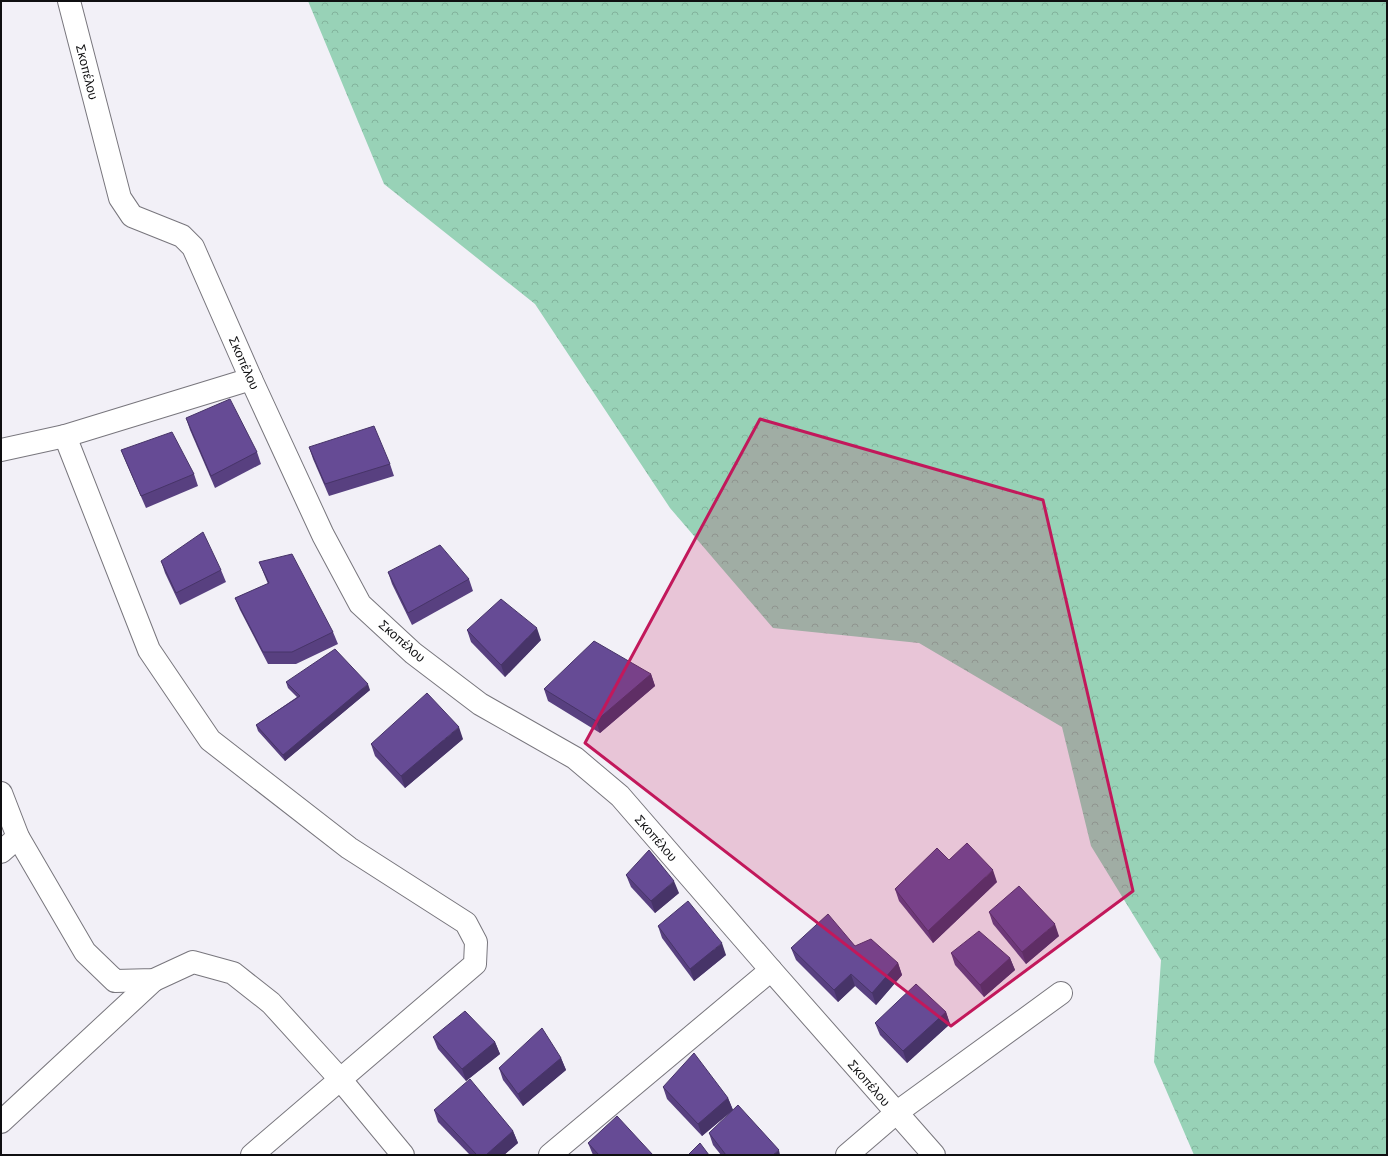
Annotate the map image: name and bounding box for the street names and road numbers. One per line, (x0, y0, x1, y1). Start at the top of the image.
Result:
street label: Σκοπέλου (72, 43, 102, 101)
street label: Σκοπέλου (225, 334, 263, 392)
street label: Σκοπέλου (375, 616, 429, 666)
street label: Σκοπέλου (631, 811, 681, 865)
street label: Σκοπέλου (844, 1056, 894, 1110)

